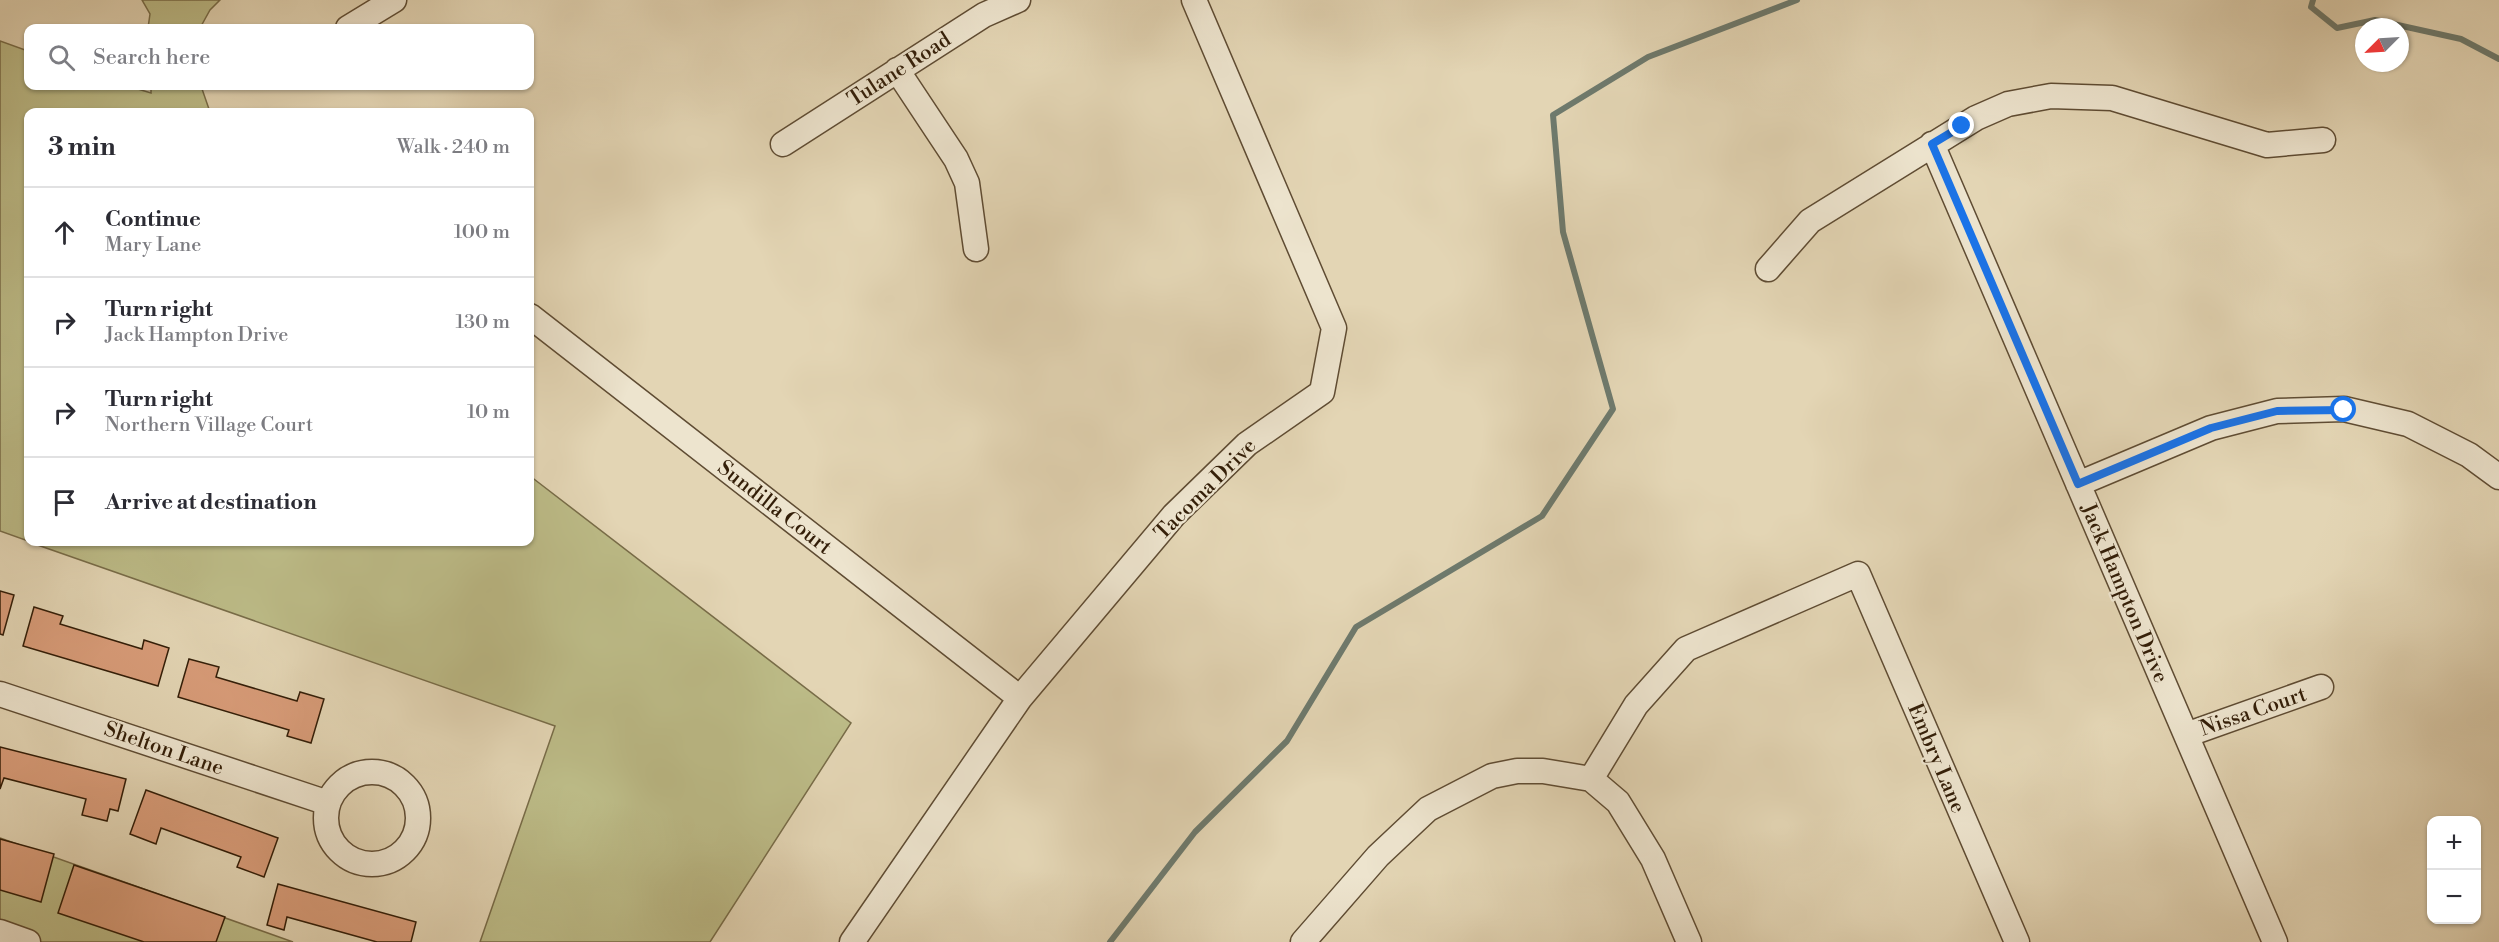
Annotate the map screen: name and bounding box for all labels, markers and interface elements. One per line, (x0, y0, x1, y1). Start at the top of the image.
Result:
north arrow (2355, 18, 2409, 72)
search box (24, 24, 534, 90)
street label: Tulane Road (843, 27, 956, 113)
icon: search (45, 41, 78, 74)
text: Search here (93, 44, 210, 71)
route end (1948, 112, 1974, 138)
text: 3 min (48, 131, 116, 163)
text: Walk · 240 m (397, 135, 510, 160)
text: Continue (105, 206, 201, 233)
icon: ahead (48, 216, 81, 249)
text: 100 m (454, 220, 510, 245)
text: Mary Lane (105, 233, 201, 258)
text: Turn right (105, 296, 213, 323)
icon: right (48, 306, 81, 339)
text: 130 m (455, 310, 510, 335)
text: Jack Hampton Drive (105, 323, 288, 348)
text: Turn right (105, 386, 213, 413)
icon: right (48, 396, 81, 429)
route start (2330, 396, 2356, 422)
text: 10 m (467, 400, 510, 425)
text: Northern Village Court (105, 413, 313, 438)
street label: Tacoma Drive (1149, 433, 1262, 546)
street label: Sundilla Court (712, 455, 837, 561)
icon: arrive (48, 486, 81, 519)
text: Arrive at destination (105, 489, 317, 516)
street label: Jack Hampton Drive (2074, 499, 2174, 687)
street label: Nissa Court (2197, 681, 2311, 742)
street label: Embry Lane (1901, 700, 1971, 817)
street label: Shelton Lane (100, 716, 227, 782)
map controls (2427, 816, 2481, 924)
button: + (2427, 816, 2481, 870)
button: − (2427, 870, 2481, 924)

